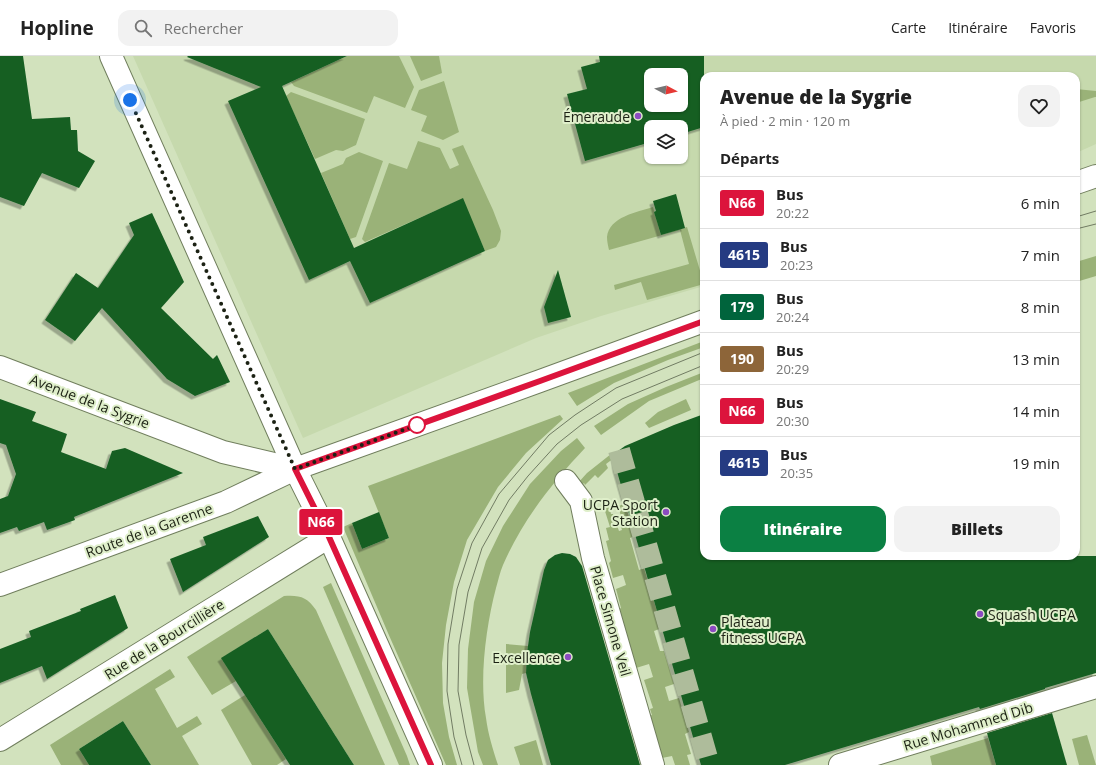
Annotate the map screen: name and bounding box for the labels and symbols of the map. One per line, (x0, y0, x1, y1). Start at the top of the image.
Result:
north arrow (644, 68, 688, 112)
your location (120, 90, 140, 110)
place label: Émeraude (563, 107, 630, 126)
marker: Émeraude (633, 111, 643, 121)
street label: Avenue de la Sygrie (27, 369, 153, 433)
unlabelled marker (408, 416, 426, 434)
place label: UCPA Sport Station (583, 495, 658, 530)
street label: Route de la Garenne (83, 498, 215, 562)
marker: UCPA Sport Station (661, 507, 671, 517)
line badge: N66 (298, 509, 344, 535)
street label: Place Simone Veil (586, 564, 636, 678)
street label: Rue de la Bourcillière (101, 594, 228, 684)
place label: Squash UCPA (988, 605, 1076, 624)
marker: Squash UCPA (975, 609, 985, 619)
place label: Plateau fitness UCPA (721, 612, 804, 647)
marker: Plateau fitness UCPA (708, 624, 718, 634)
place label: Excellence (492, 648, 560, 667)
marker: Excellence (563, 652, 573, 662)
street label: Rue Mohammed Dib (901, 697, 1035, 755)

